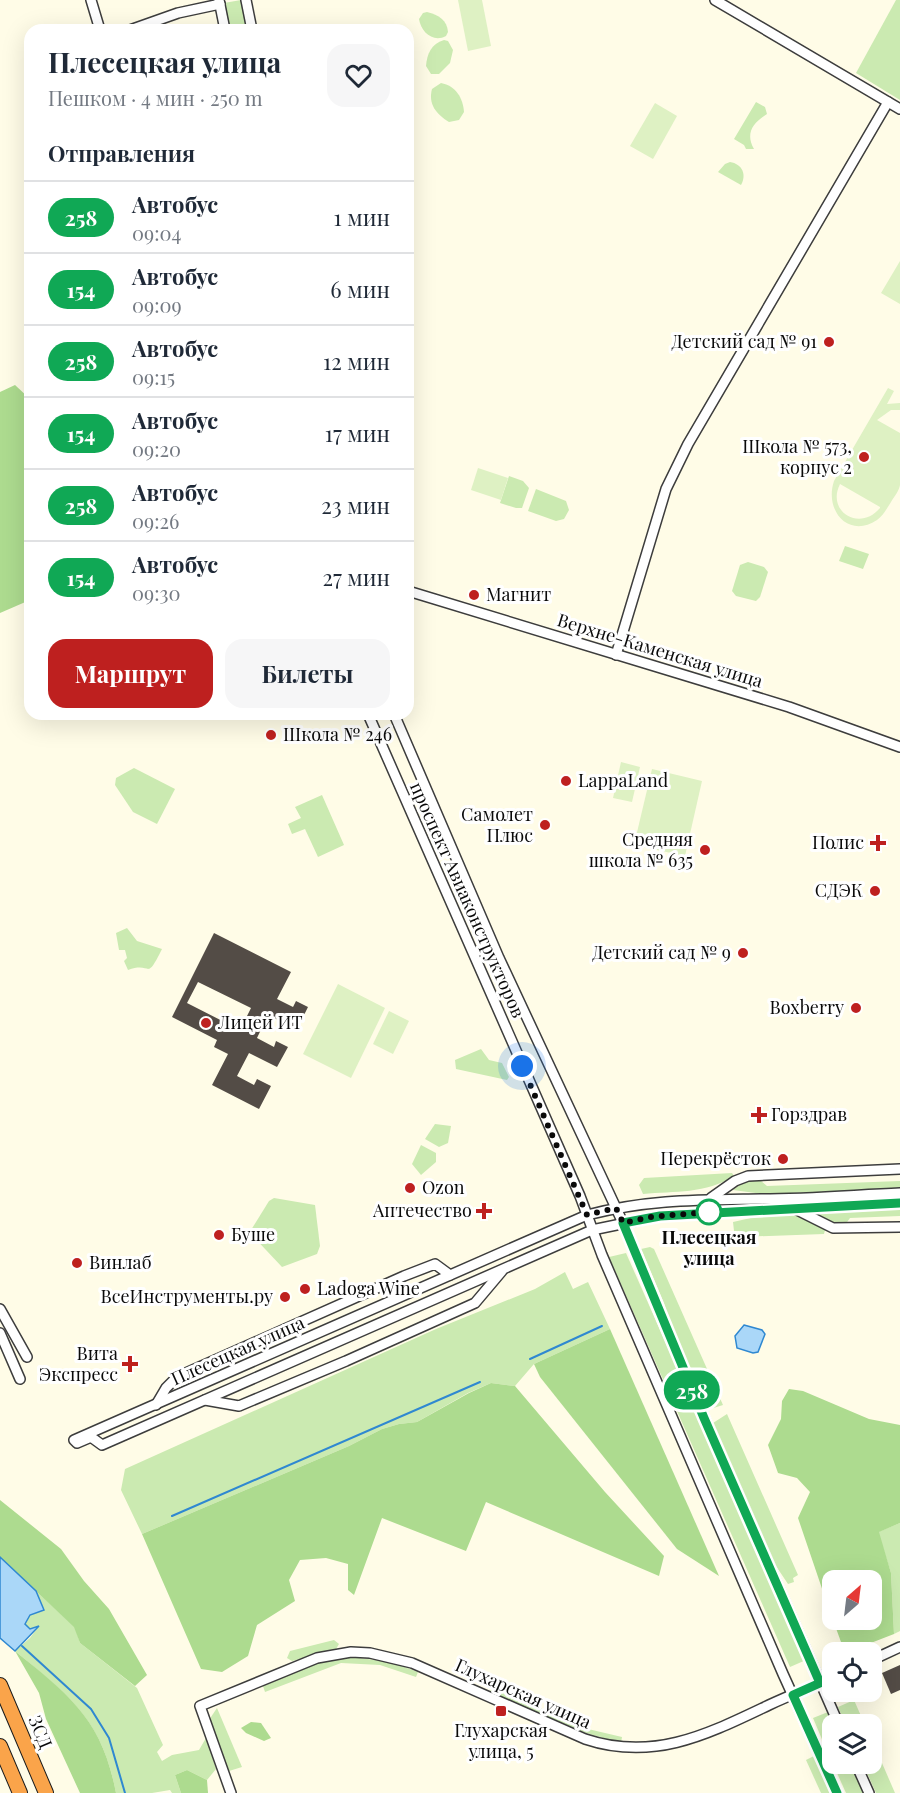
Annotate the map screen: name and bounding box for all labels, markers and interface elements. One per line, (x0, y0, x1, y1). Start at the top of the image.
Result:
text: Плесецкая улица (48, 43, 281, 80)
button: heart (327, 44, 390, 107)
text: Пешком · 4 мин · 250 m (48, 84, 263, 111)
text: Отправления (48, 138, 195, 168)
text: Автобус (132, 189, 218, 219)
text: 1 мин (334, 202, 390, 232)
text: 258 (65, 203, 97, 231)
text: 09:04 (132, 219, 181, 246)
text: Автобус (132, 261, 218, 291)
text: 6 мин (330, 274, 390, 304)
text: 154 (67, 275, 95, 303)
text: 09:09 (132, 291, 182, 318)
place label: Детский сад № 91 (672, 329, 817, 353)
text: Автобус (132, 333, 218, 363)
marker: Детский сад № 91 (822, 335, 836, 349)
text: 12 мин (323, 346, 390, 376)
text: 258 (65, 347, 97, 375)
text: 09:15 (132, 363, 175, 390)
text: Автобус (132, 405, 218, 435)
text: 17 мин (325, 418, 390, 448)
text: 154 (67, 419, 95, 447)
place label: Школа № 573, корпус 2 (742, 434, 852, 479)
text: 09:20 (132, 435, 181, 462)
marker: Школа № 573, корпус 2 (857, 450, 871, 464)
text: Автобус (132, 477, 218, 507)
text: 23 мин (321, 490, 390, 520)
text: 258 (65, 491, 97, 519)
text: 09:26 (132, 507, 179, 534)
text: Автобус (132, 549, 218, 579)
text: 27 мин (322, 562, 390, 592)
text: 154 (67, 563, 95, 591)
text: 09:30 (132, 579, 181, 606)
place label: Магнит (486, 582, 551, 606)
marker: Магнит (467, 588, 481, 602)
street label: Верхне-Каменская улица (555, 607, 766, 693)
button: Маршрут (48, 639, 213, 708)
button: Билеты (225, 639, 390, 708)
place label: Школа № 246 (283, 722, 392, 746)
marker: Школа № 246 (264, 728, 278, 742)
place label: LappaLand (578, 768, 669, 792)
marker: LappaLand (559, 774, 573, 788)
street label: проспект Авиаконструкторов (405, 778, 531, 1021)
place label: Самолет Плюс (461, 802, 533, 847)
marker: Самолет Плюс (538, 818, 552, 832)
place label: Средняя школа № 635 (589, 827, 693, 872)
place label: Полис (812, 830, 864, 854)
marker: Полис (869, 834, 887, 852)
marker: Средняя школа № 635 (698, 843, 712, 857)
place label: СДЭК (815, 878, 863, 902)
marker: СДЭК (868, 884, 882, 898)
place label: Детский сад № 9 (592, 940, 731, 964)
marker: Детский сад № 9 (736, 946, 750, 960)
place label: Boxberry (770, 995, 844, 1019)
marker: Boxberry (849, 1001, 863, 1015)
place label: Лицей ИТ (217, 1010, 303, 1034)
marker: Лицей ИТ (199, 1016, 213, 1030)
your location (507, 1051, 537, 1081)
place label: Горздрав (771, 1102, 847, 1126)
marker: Горздрав (752, 1108, 766, 1122)
place label: Перекрёсток (660, 1146, 771, 1170)
marker: Перекрёсток (776, 1152, 790, 1166)
place label: Ozon (422, 1175, 465, 1199)
marker: Ozon (403, 1181, 417, 1195)
place label: Аптечество (372, 1198, 472, 1222)
marker: Плесецкая улица (696, 1199, 722, 1225)
marker: Аптечество (477, 1204, 491, 1218)
place label: Буше (231, 1222, 275, 1246)
place label: Плесецкая улица (662, 1225, 756, 1270)
marker: Буше (212, 1228, 226, 1242)
place label: Винлаб (89, 1250, 152, 1274)
marker: Винлаб (70, 1256, 84, 1270)
place label: Ladoga Wine (317, 1276, 420, 1300)
marker: Ladoga Wine (298, 1282, 312, 1296)
place label: ВсеИнструменты.ру (101, 1284, 273, 1308)
marker: ВсеИнструменты.ру (278, 1290, 292, 1304)
street label: Плесецкая улица (167, 1310, 308, 1390)
place label: Вита Экспресс (39, 1341, 118, 1386)
marker: Вита Экспресс (123, 1357, 137, 1371)
line badge: 258 (658, 1370, 726, 1410)
text: 258 (676, 1376, 708, 1404)
north arrow (822, 1570, 882, 1630)
map controls (822, 1570, 882, 1774)
button: locate (822, 1642, 882, 1702)
street label: Глухарская улица (452, 1652, 595, 1734)
marker: Глухарская улица, 5 (494, 1704, 508, 1718)
street label: ЗСД (23, 1711, 59, 1752)
button: layers (822, 1714, 882, 1774)
place label: Глухарская улица, 5 (454, 1718, 548, 1763)

